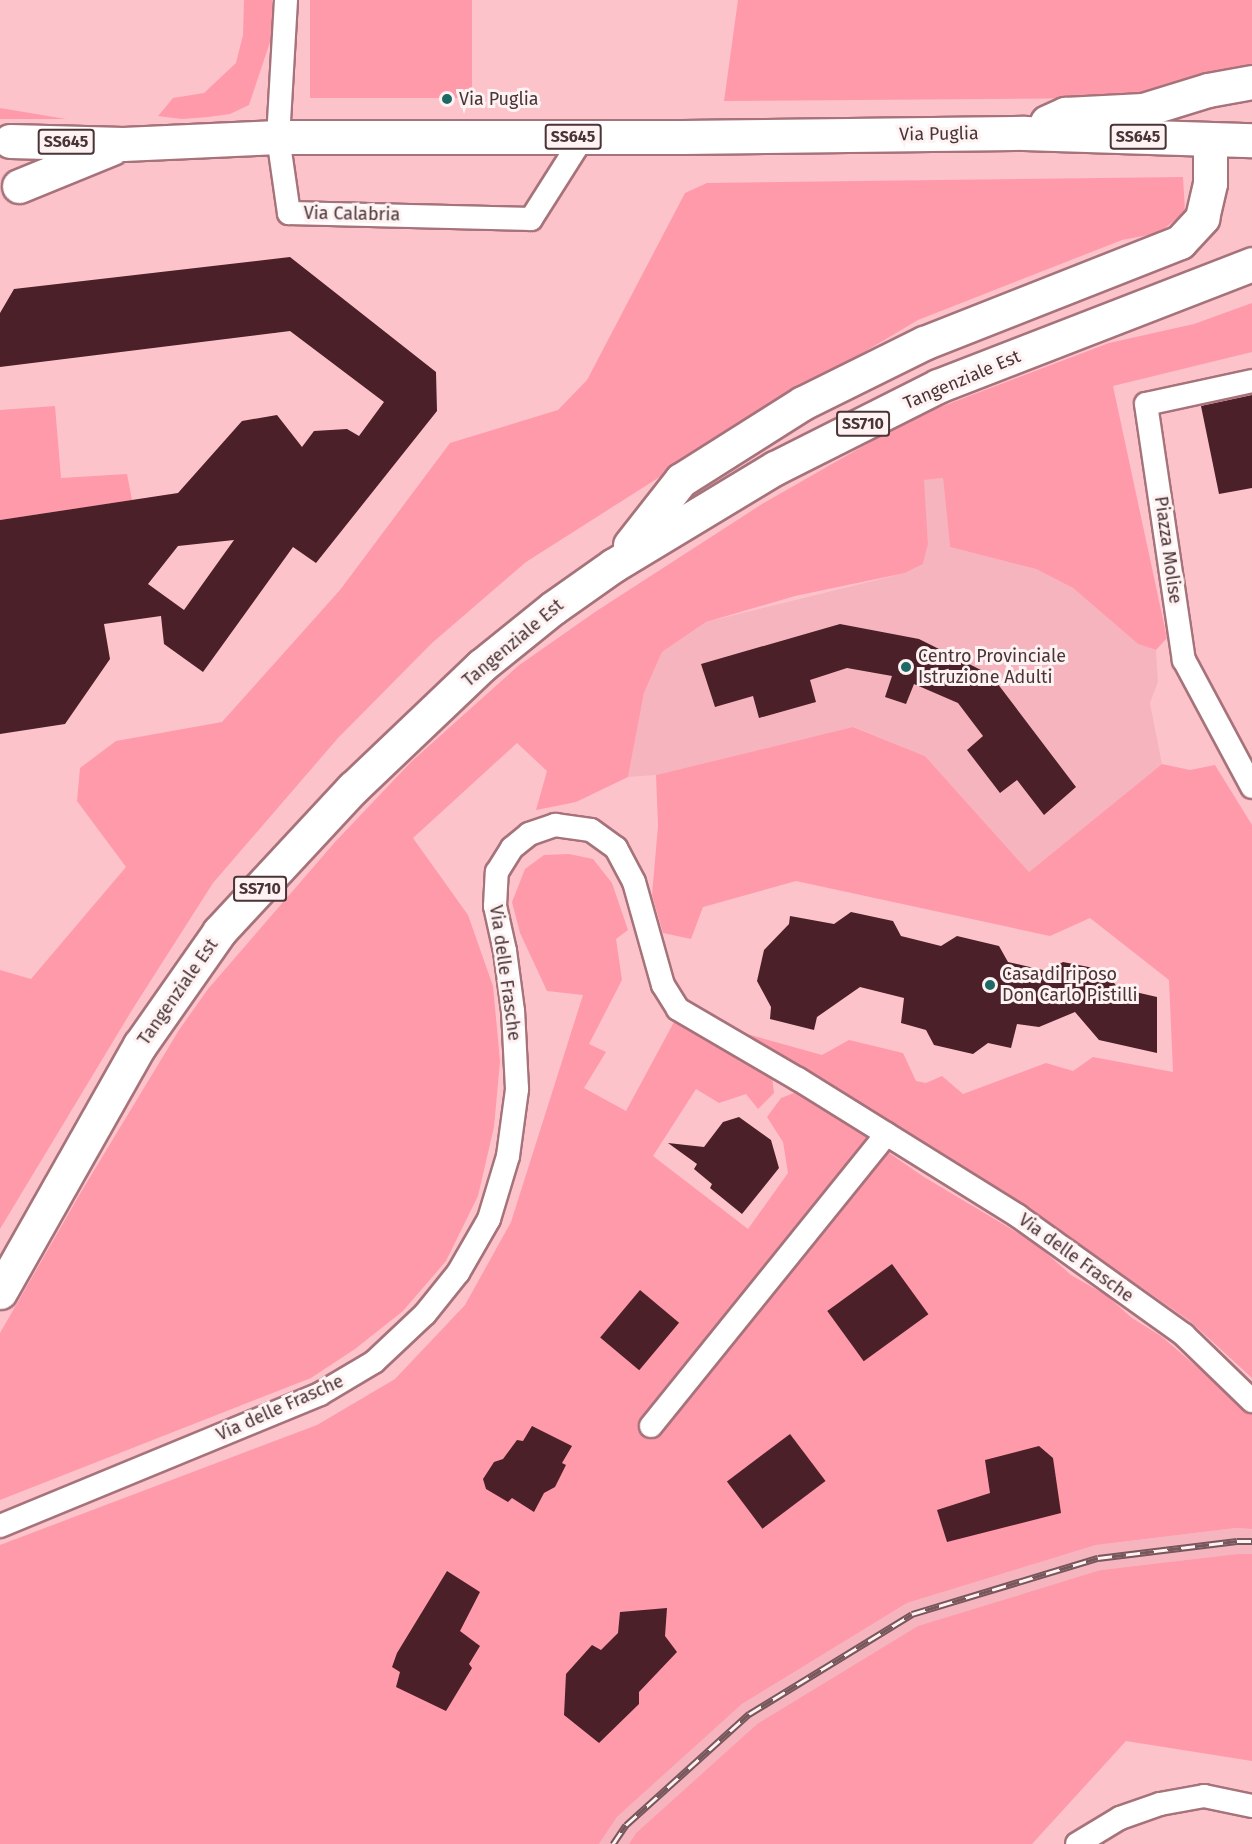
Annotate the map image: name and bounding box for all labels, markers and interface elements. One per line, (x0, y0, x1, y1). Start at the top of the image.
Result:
place label: Via Puglia (459, 88, 539, 110)
marker: Via Puglia (440, 92, 454, 106)
street label: Via Puglia (899, 123, 979, 145)
road number: SS645 (544, 124, 602, 150)
road number: SS645 (1110, 124, 1166, 150)
road number: SS645 (38, 129, 94, 155)
street label: Via Calabria (303, 202, 401, 226)
street label: Tangenziale Est (900, 346, 1024, 414)
road number: SS710 (836, 411, 890, 437)
street label: Piazza Molise (1150, 495, 1186, 605)
street label: Tangenziale Est (458, 595, 568, 691)
place label: Centro Provinciale Istruzione Adulti (918, 646, 1066, 688)
marker: Centro Provinciale Istruzione Adulti (899, 660, 913, 674)
road number: SS710 (233, 876, 287, 902)
street label: Via delle Frasche (485, 904, 525, 1042)
street label: Tangenziale Est (133, 935, 223, 1049)
place label: Casa di riposo Don Carlo Pistilli (1002, 964, 1138, 1006)
marker: Casa di riposo Don Carlo Pistilli (983, 978, 997, 992)
street label: Via delle Frasche (1014, 1209, 1138, 1307)
street label: Via delle Frasche (213, 1370, 347, 1446)

